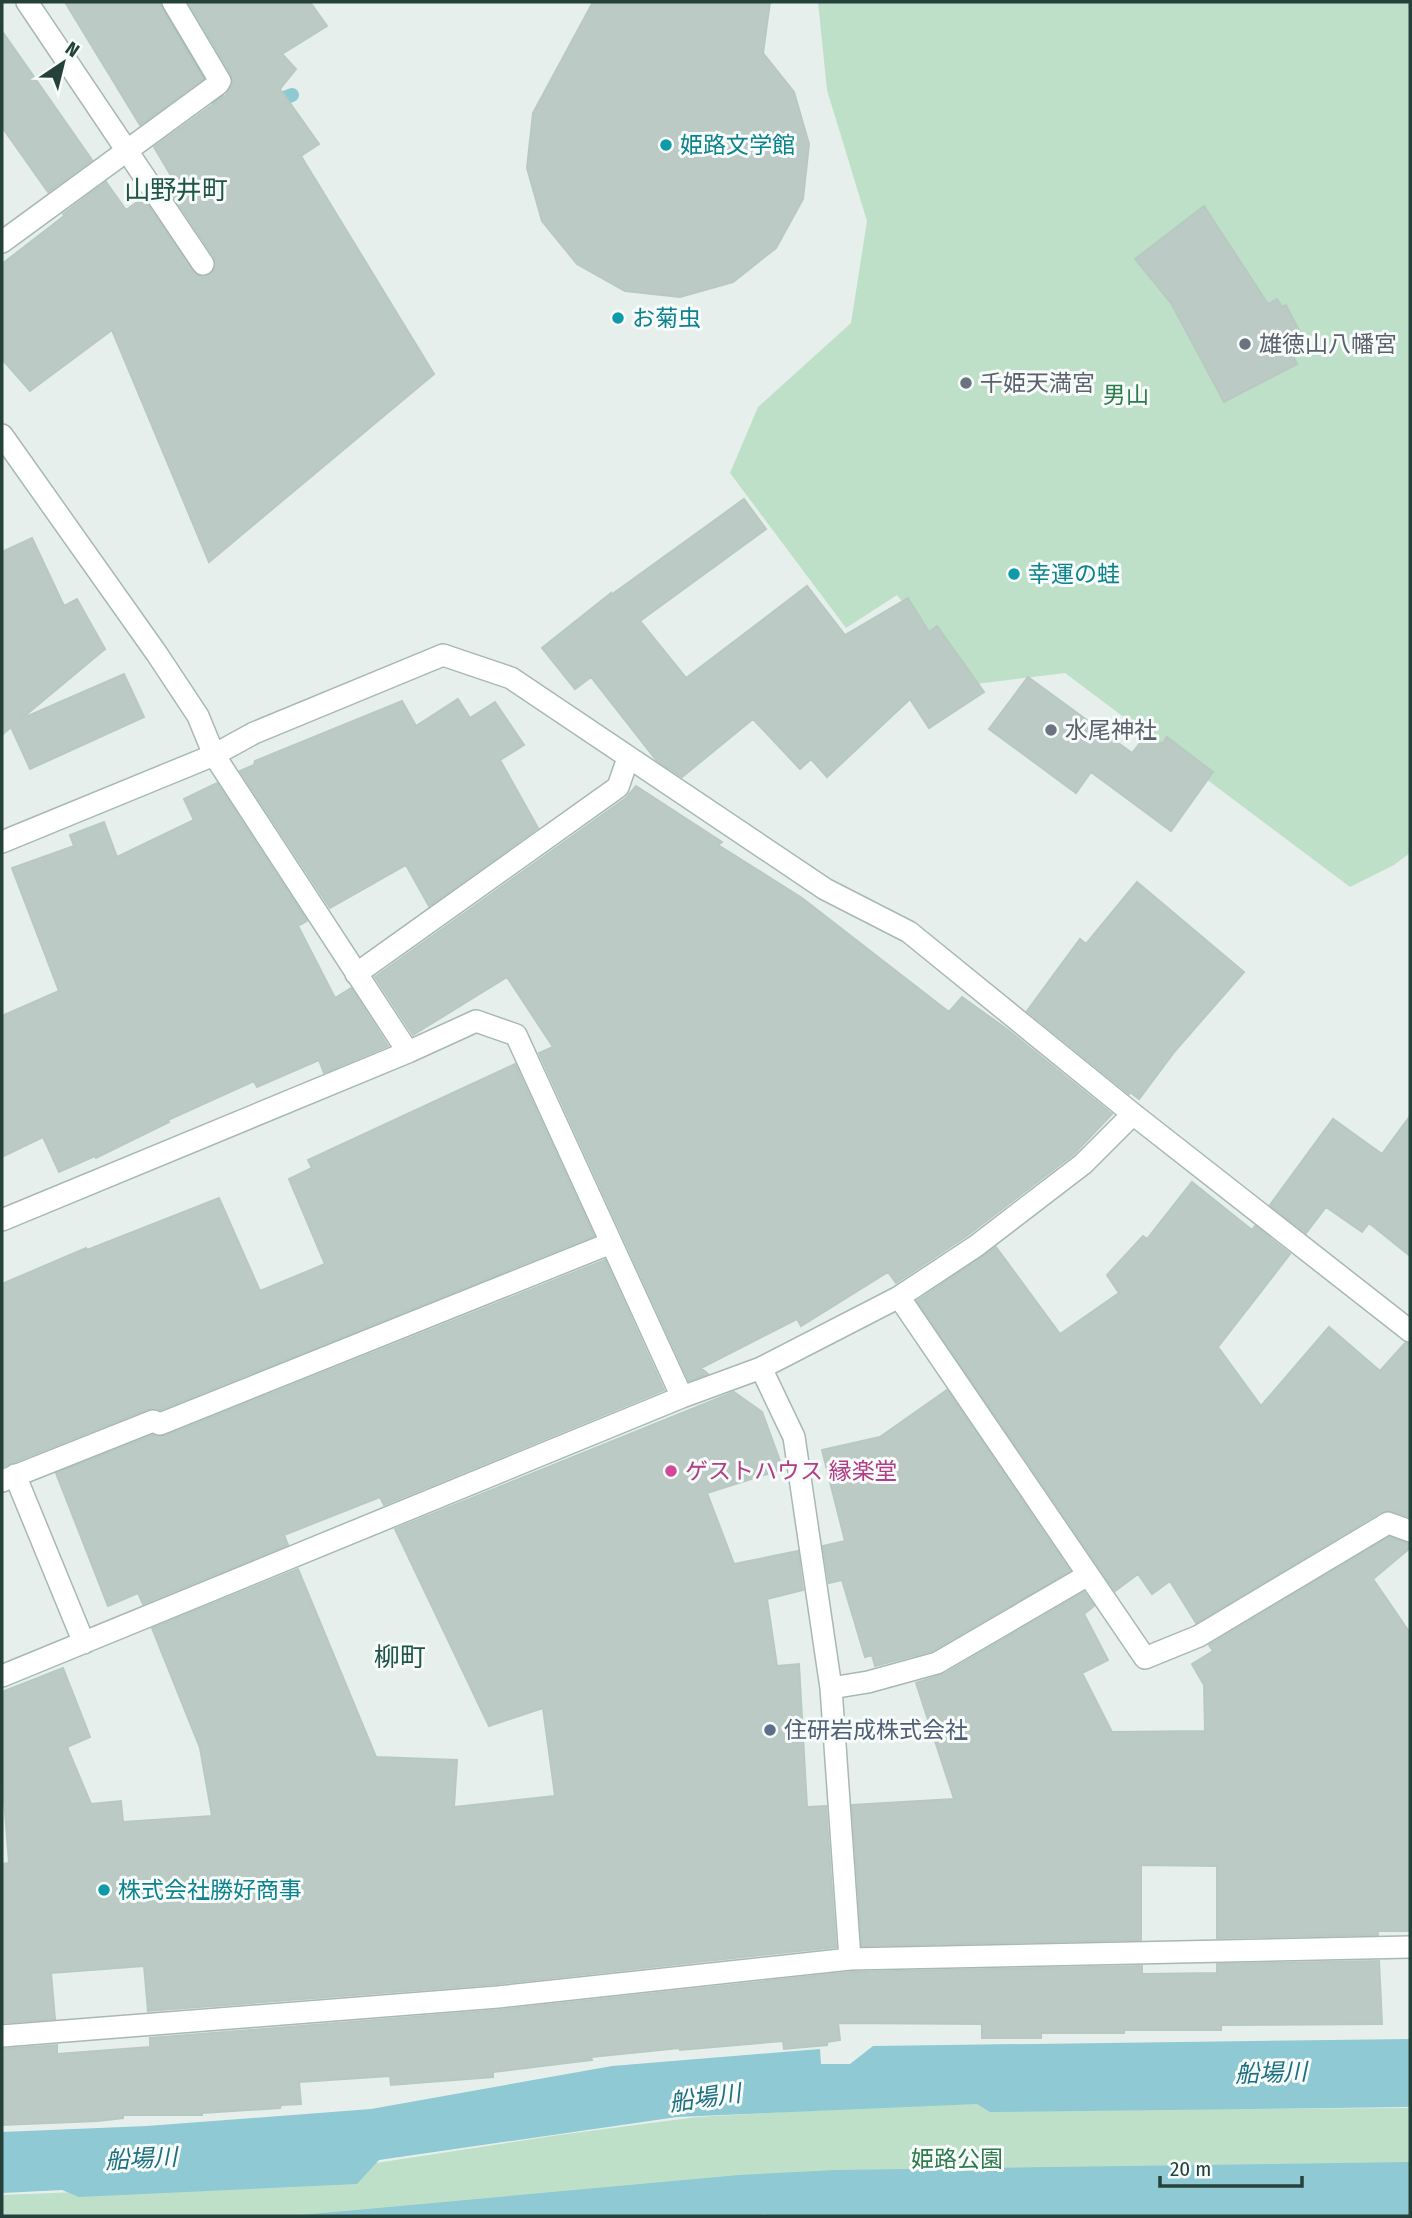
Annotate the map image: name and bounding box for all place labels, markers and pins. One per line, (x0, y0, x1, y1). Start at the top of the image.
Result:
place label: 姫路文学館 (680, 131, 795, 159)
marker: 姫路文学館 (658, 137, 674, 153)
place label: お菊虫 (632, 304, 701, 332)
marker: お菊虫 (610, 310, 626, 326)
place label: 雄徳山八幡宮 (1259, 330, 1397, 358)
marker: 雄徳山八幡宮 (1237, 336, 1253, 352)
place label: 千姫天満宮 (980, 369, 1095, 397)
marker: 千姫天満宮 (958, 375, 974, 391)
place label: 幸運の蛙 (1028, 560, 1120, 588)
marker: 幸運の蛙 (1006, 566, 1022, 582)
place label: 水尾神社 (1065, 716, 1157, 744)
marker: 水尾神社 (1043, 722, 1059, 738)
place label: ゲストハウス 縁楽堂 (685, 1457, 897, 1485)
marker: ゲストハウス 縁楽堂 (663, 1463, 679, 1479)
place label: 住研岩成株式会社 (784, 1716, 968, 1744)
marker: 住研岩成株式会社 (762, 1722, 778, 1738)
place label: 株式会社勝好商事 (118, 1876, 302, 1904)
marker: 株式会社勝好商事 (96, 1882, 112, 1898)

